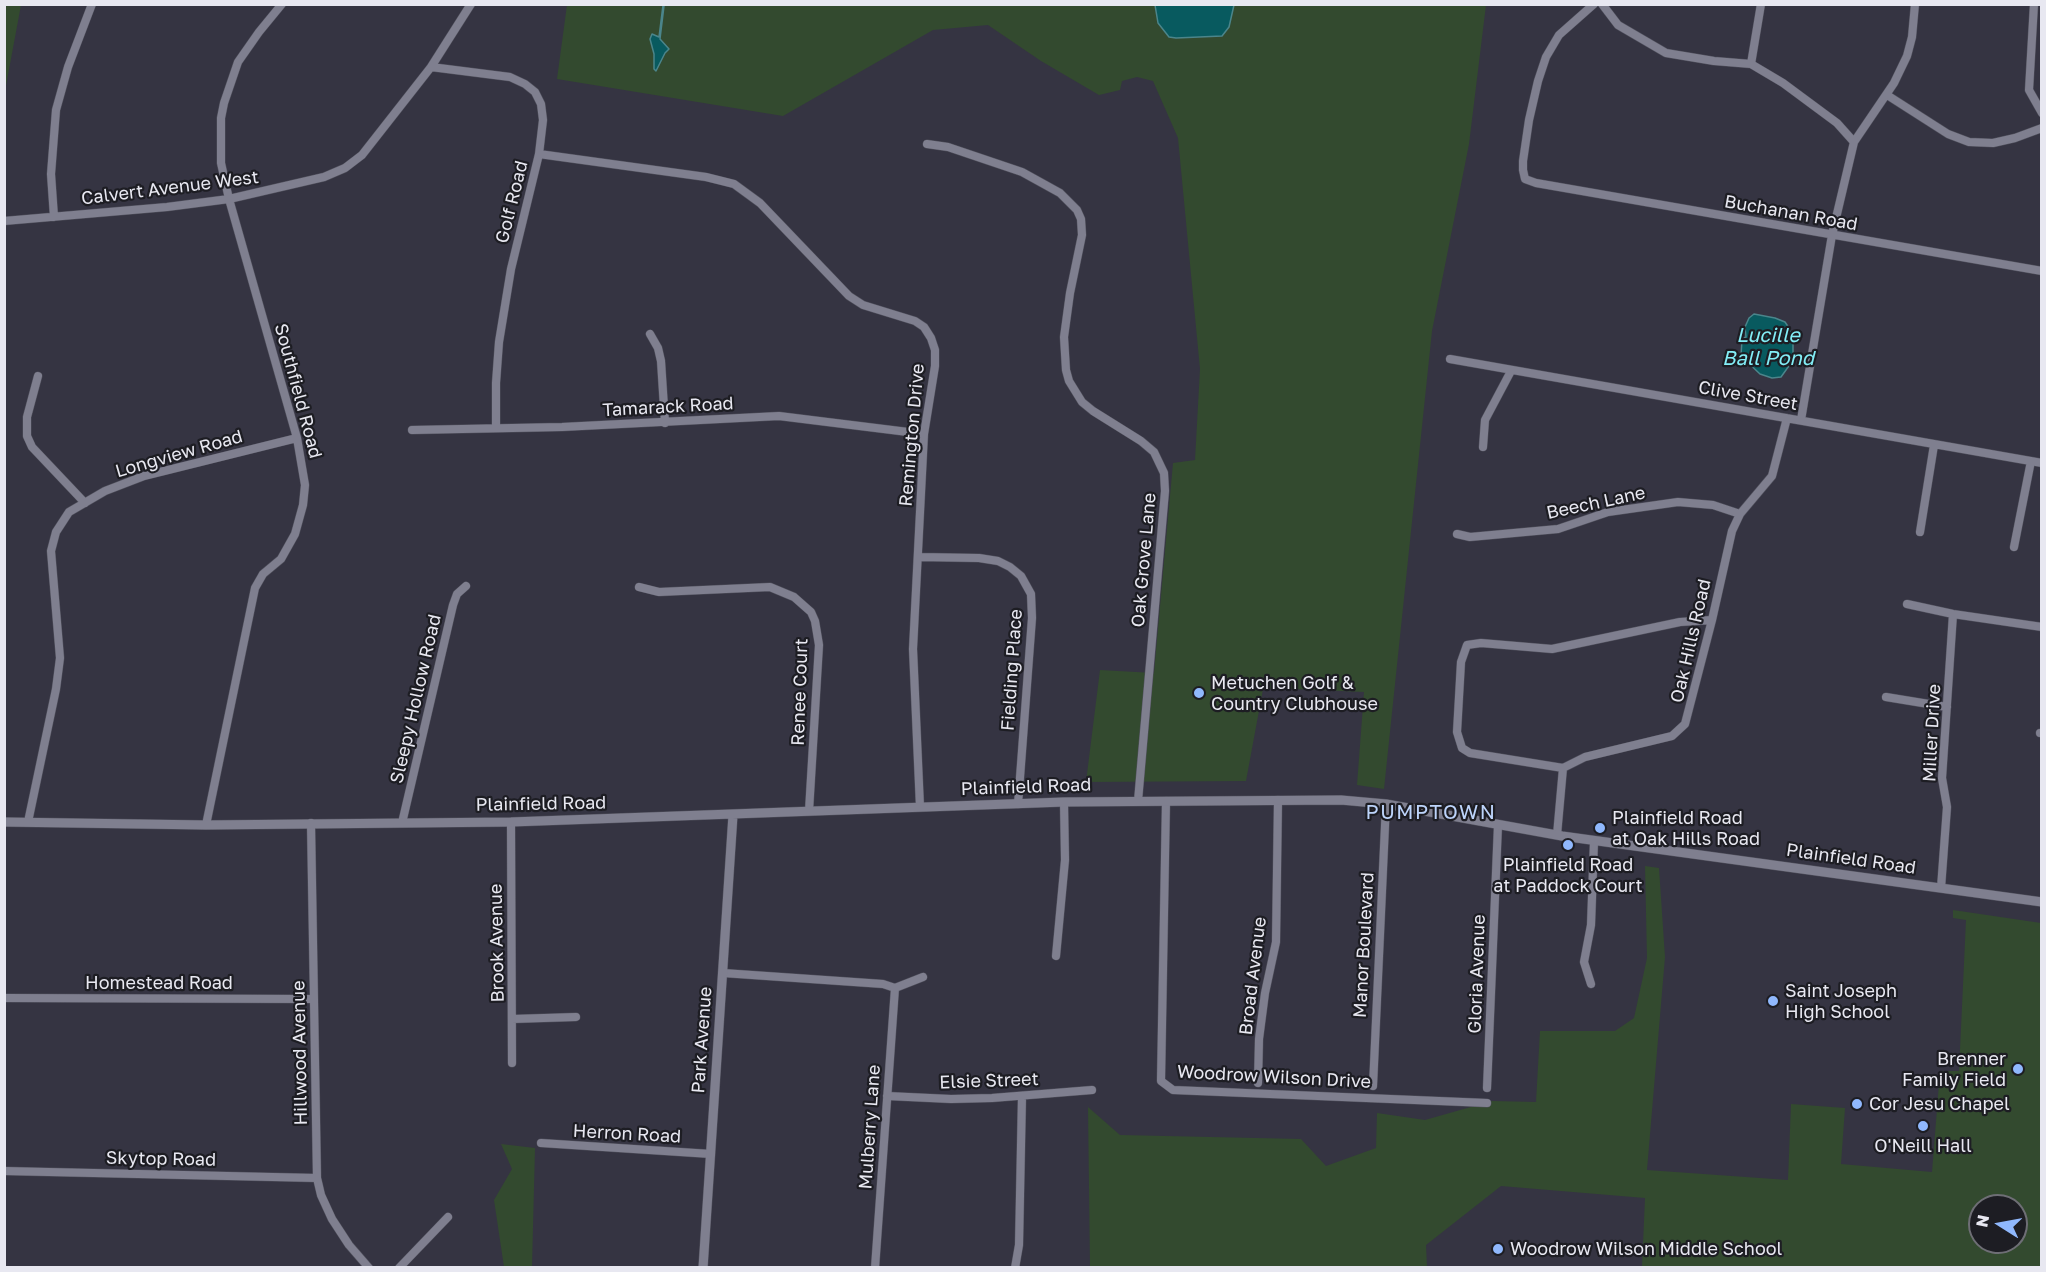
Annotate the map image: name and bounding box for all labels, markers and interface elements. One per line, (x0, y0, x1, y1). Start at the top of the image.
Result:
street label: Golf Road (491, 159, 533, 245)
street label: Calvert Avenue West (80, 166, 260, 210)
street label: Buchanan Road (1723, 191, 1859, 235)
street label: Southfield Road (270, 321, 326, 461)
water label: Lucille Ball Pond (1722, 324, 1814, 371)
street label: Remington Drive (895, 363, 929, 507)
street label: Clive Street (1697, 377, 1799, 415)
street label: Tamarack Road (602, 393, 734, 421)
street label: Longview Road (113, 426, 245, 482)
street label: Beech Lane (1545, 482, 1647, 524)
street label: Oak Grove Lane (1127, 492, 1161, 628)
street label: Oak Hills Road (1666, 577, 1716, 705)
street label: Fielding Place (997, 608, 1027, 732)
street label: Sleepy Hollow Road (386, 612, 446, 786)
street label: Renee Court (787, 638, 813, 746)
place label: Metuchen Golf & Country Clubhouse (1211, 672, 1378, 714)
street label: Miller Drive (1919, 683, 1945, 783)
marker: Metuchen Golf & Country Clubhouse (1192, 686, 1206, 700)
street label: Plainfield Road (960, 774, 1092, 800)
street label: Plainfield Road (475, 792, 607, 816)
district label: PUMPTOWN (1366, 801, 1496, 825)
place label: Plainfield Road at Oak Hills Road (1612, 807, 1760, 850)
marker: Plainfield Road at Oak Hills Road (1593, 821, 1607, 835)
marker: Plainfield Road at Paddock Court (1561, 838, 1575, 852)
street label: Plainfield Road (1785, 839, 1917, 879)
place label: Plainfield Road at Paddock Court (1493, 854, 1643, 896)
street label: Manor Boulevard (1349, 871, 1379, 1019)
street label: Brook Avenue (485, 883, 509, 1003)
street label: Gloria Avenue (1464, 914, 1490, 1034)
street label: Broad Avenue (1235, 916, 1271, 1036)
street label: Homestead Road (85, 972, 233, 994)
street label: Hillwood Avenue (288, 980, 312, 1126)
place label: Saint Joseph High School (1785, 980, 1897, 1022)
street label: Park Avenue (687, 986, 717, 1094)
marker: Saint Joseph High School (1766, 994, 1780, 1008)
place label: Brenner Family Field (1902, 1048, 2006, 1090)
street label: Woodrow Wilson Drive (1176, 1061, 1372, 1093)
marker: Brenner Family Field (2011, 1062, 2025, 1076)
street label: Mulberry Lane (855, 1064, 885, 1190)
street label: Elsie Street (939, 1068, 1039, 1094)
place label: Cor Jesu Chapel (1869, 1093, 2010, 1115)
marker: Cor Jesu Chapel (1850, 1097, 1864, 1111)
marker: O'Neill Hall (1916, 1119, 1930, 1133)
street label: Herron Road (572, 1120, 682, 1148)
place label: O'Neill Hall (1874, 1135, 1972, 1157)
street label: Skytop Road (106, 1147, 216, 1171)
north arrow (1968, 1194, 2028, 1254)
text: N (1971, 1213, 1993, 1229)
place label: Woodrow Wilson Middle School (1510, 1238, 1782, 1260)
marker: Woodrow Wilson Middle School (1491, 1242, 1505, 1256)

